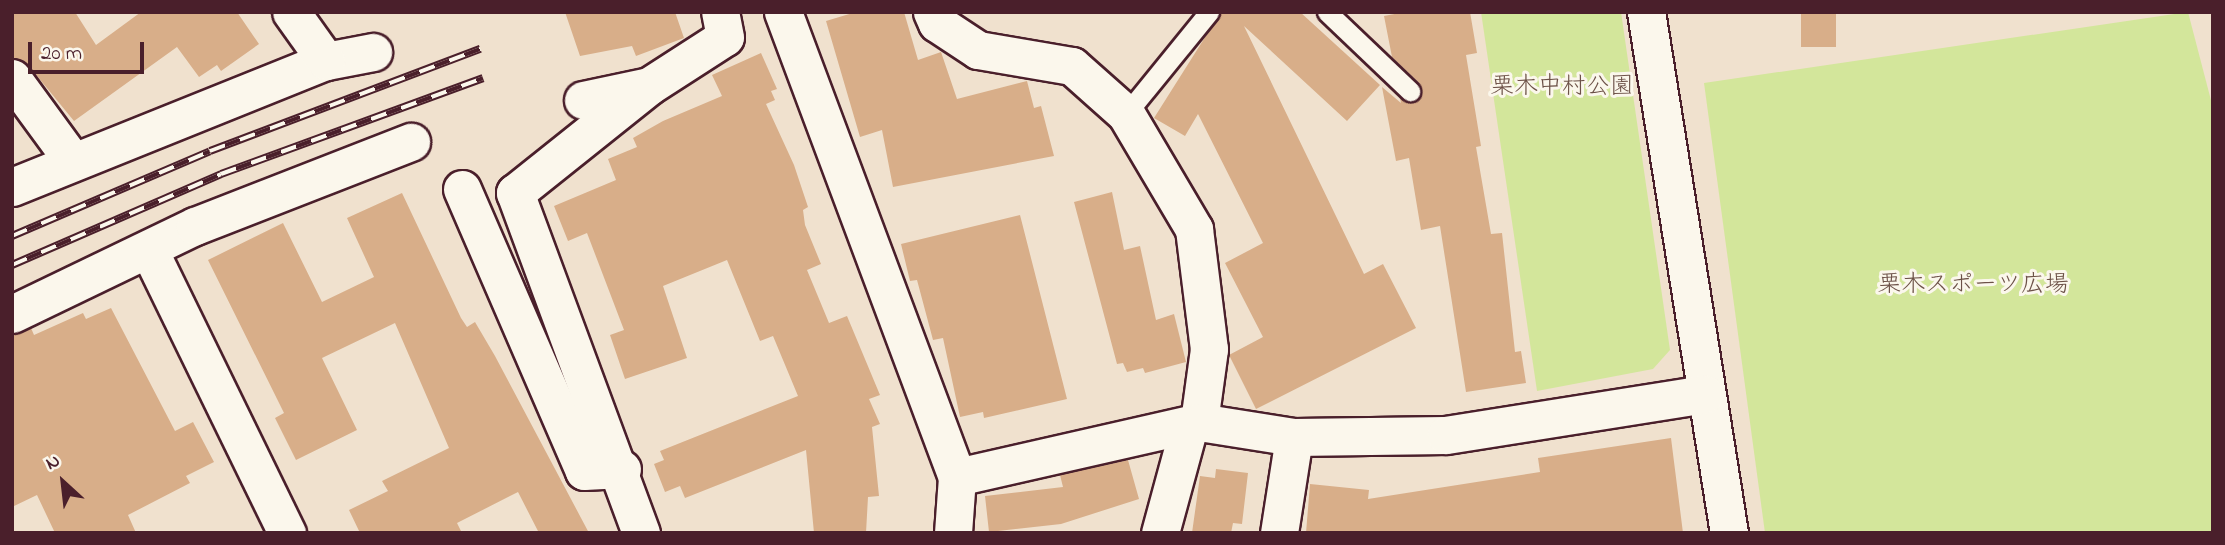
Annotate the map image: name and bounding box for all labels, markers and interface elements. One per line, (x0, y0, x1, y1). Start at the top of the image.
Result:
scale bar (32, 28, 147, 72)
text: 20 m (41, 39, 82, 69)
park label: 栗木中村公園 (1490, 74, 1634, 102)
park label: 栗木スポーツ広場 (1877, 272, 2069, 300)
north arrow (28, 447, 98, 517)
text: N (41, 448, 65, 478)

